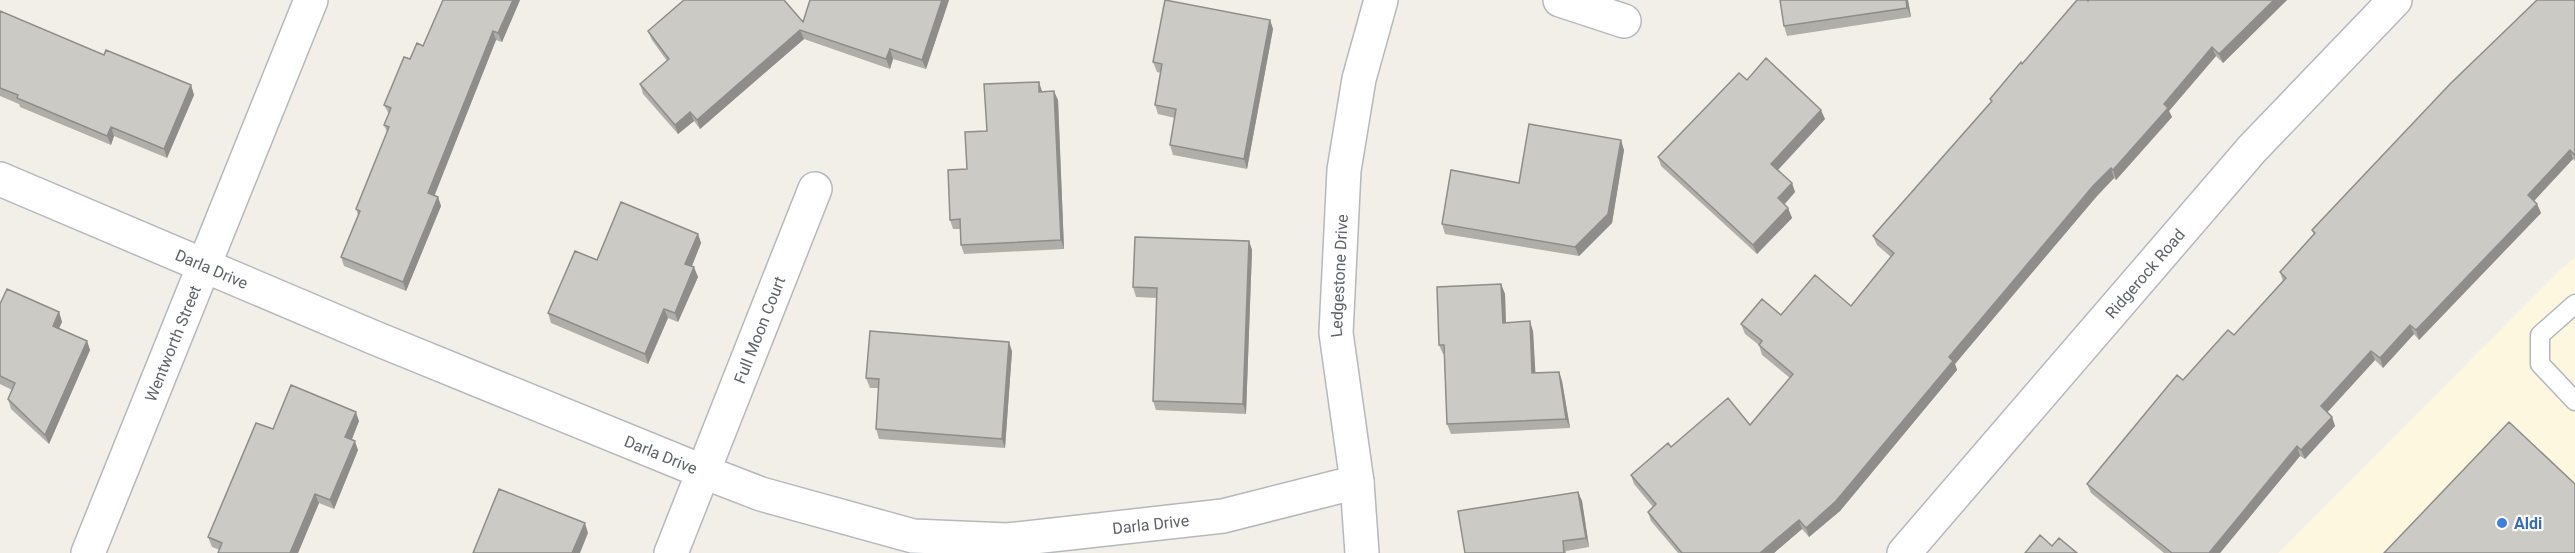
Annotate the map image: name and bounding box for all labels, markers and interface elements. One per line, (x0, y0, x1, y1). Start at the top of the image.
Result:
street label: Ledgestone Drive (1326, 214, 1352, 339)
street label: Ridgerock Road (2102, 225, 2189, 322)
street label: Darla Drive (172, 245, 251, 293)
street label: Full Moon Court (730, 274, 789, 386)
street label: Wentworth Street (141, 283, 205, 405)
street label: Darla Drive (621, 432, 700, 478)
street label: Darla Drive (1111, 511, 1190, 538)
place label: Aldi (2514, 514, 2542, 533)
marker: Aldi (2495, 516, 2509, 530)

